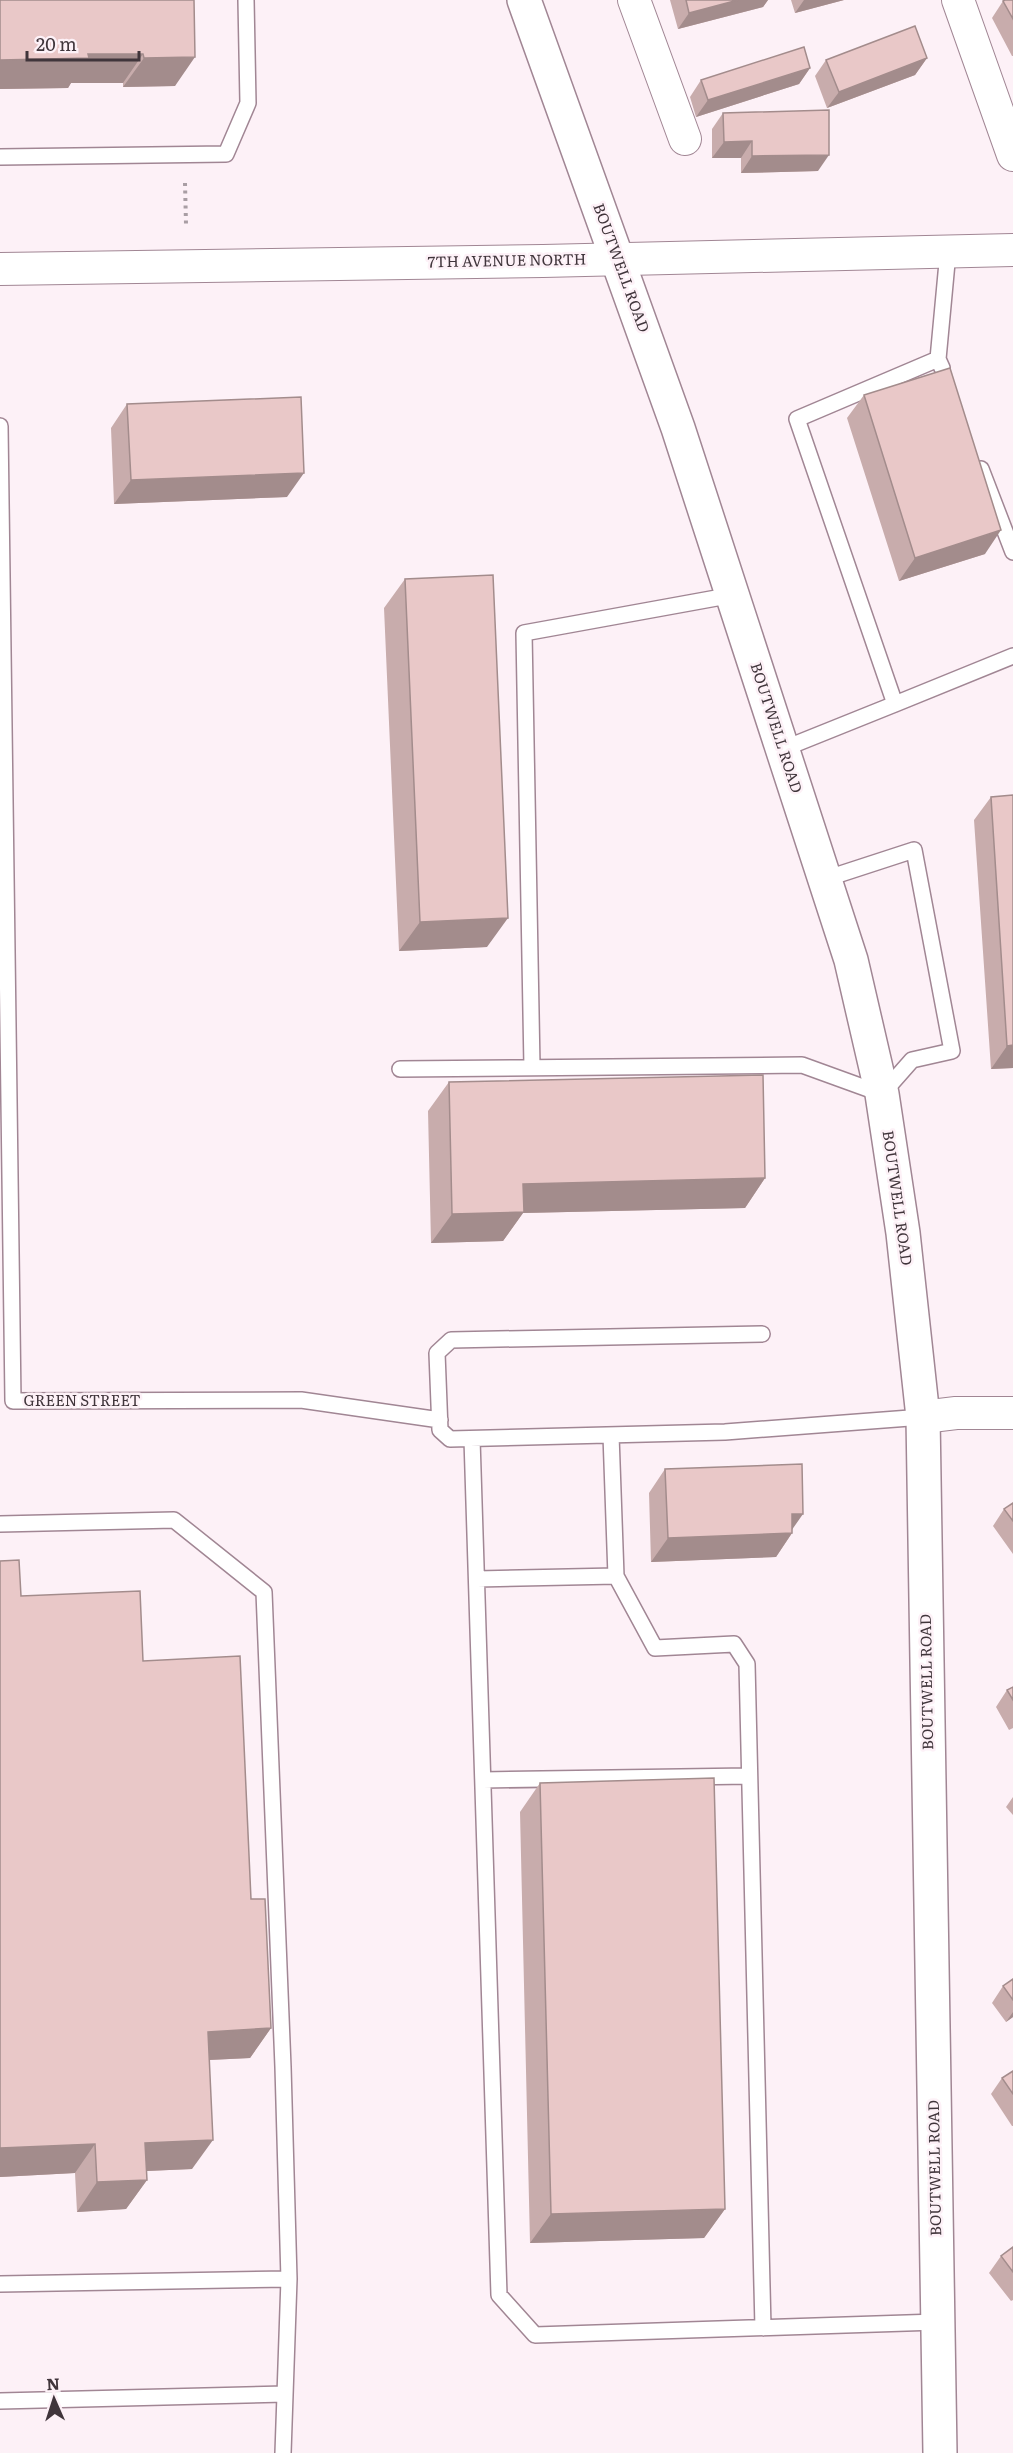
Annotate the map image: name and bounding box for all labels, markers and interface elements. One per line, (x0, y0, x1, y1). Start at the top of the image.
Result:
scale bar (27, 24, 140, 62)
text: 20 m (36, 30, 77, 57)
street label: BOUTWELL ROAD (588, 200, 656, 335)
street label: 7TH AVENUE NORTH (427, 247, 586, 272)
street label: BOUTWELL ROAD (745, 659, 809, 796)
street label: BOUTWELL ROAD (878, 1129, 919, 1267)
street label: GREEN STREET (23, 1388, 141, 1411)
street label: BOUTWELL ROAD (913, 1614, 938, 1750)
street label: BOUTWELL ROAD (921, 2100, 946, 2236)
north arrow (24, 2369, 84, 2429)
text: N (46, 2371, 61, 2395)

